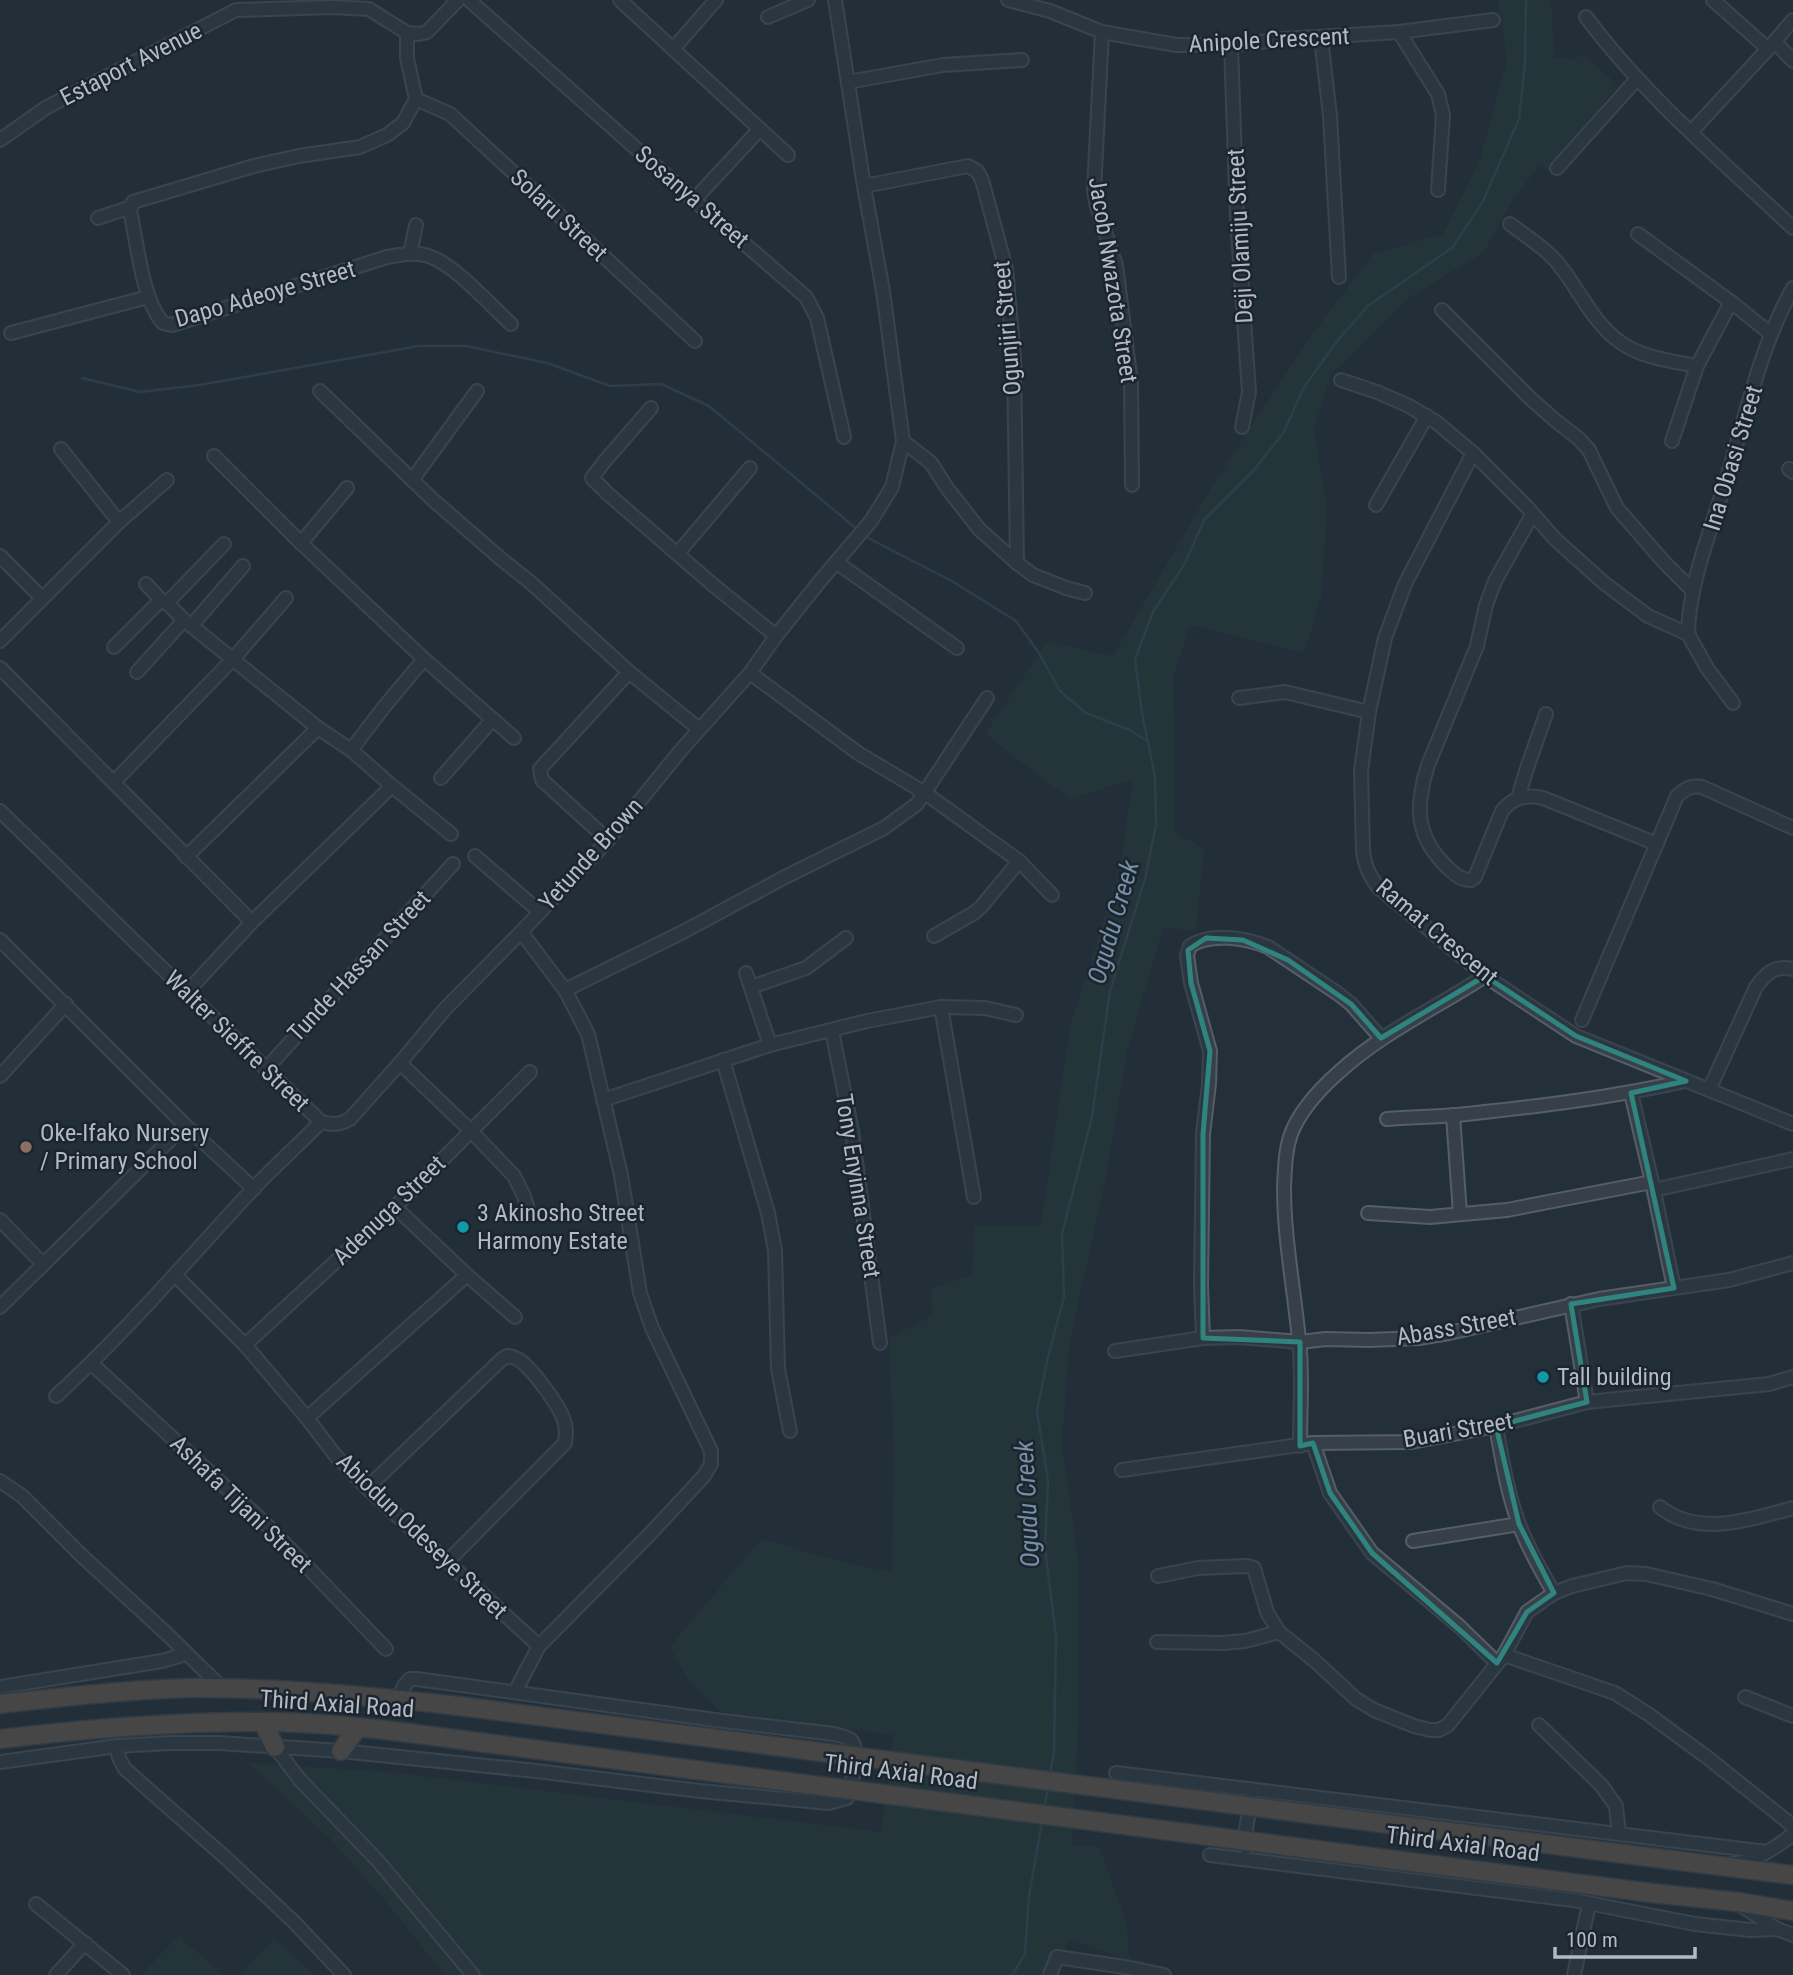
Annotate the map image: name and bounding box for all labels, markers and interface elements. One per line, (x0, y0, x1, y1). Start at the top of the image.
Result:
street label: Estaport Avenue (56, 16, 206, 112)
street label: Anipole Crescent (1188, 22, 1350, 58)
street label: Sosanya Street (629, 140, 755, 254)
street label: Deji Olamiju Street (1221, 148, 1259, 324)
street label: Solaru Street (505, 163, 613, 267)
street label: Jacob Nwazota Street (1083, 175, 1143, 385)
street label: Dapo Adeoye Street (172, 255, 358, 333)
street label: Ogunjiri Street (987, 260, 1027, 396)
street label: Ina Obasi Street (1698, 382, 1768, 534)
street label: Yetunde Brown (533, 792, 649, 916)
water label: Ogudu Creek (1081, 856, 1145, 987)
street label: Ramat Crescent (1370, 873, 1504, 991)
street label: Tunde Hassan Street (282, 885, 436, 1047)
street label: Walter Sieffre Street (159, 965, 315, 1117)
street label: Tony Enyinna Street (830, 1092, 886, 1280)
place label: Oke-Ifako Nursery / Primary School (40, 1119, 209, 1175)
marker: Oke-Ifako Nursery / Primary School (18, 1139, 34, 1155)
street label: Adenuga Street (327, 1149, 451, 1271)
place label: 3 Akinosho Street Harmony Estate (477, 1199, 645, 1255)
marker: 3 Akinosho Street Harmony Estate (455, 1219, 471, 1235)
street label: Abass Street (1394, 1303, 1518, 1351)
place label: Tall building (1557, 1363, 1672, 1391)
marker: Tall building (1535, 1369, 1551, 1385)
street label: Buari Street (1401, 1407, 1515, 1453)
street label: Ashafa Tijani Street (164, 1429, 318, 1579)
water label: Ogudu Creek (1009, 1439, 1045, 1568)
street label: Abiodun Odeseye Street (331, 1447, 513, 1625)
street label: Third Axial Road (259, 1685, 415, 1723)
street label: Third Axial Road (823, 1749, 979, 1795)
street label: Third Axial Road (1385, 1821, 1541, 1867)
scale bar (1555, 1916, 1695, 1960)
text: 100 m (1566, 1928, 1618, 1952)

